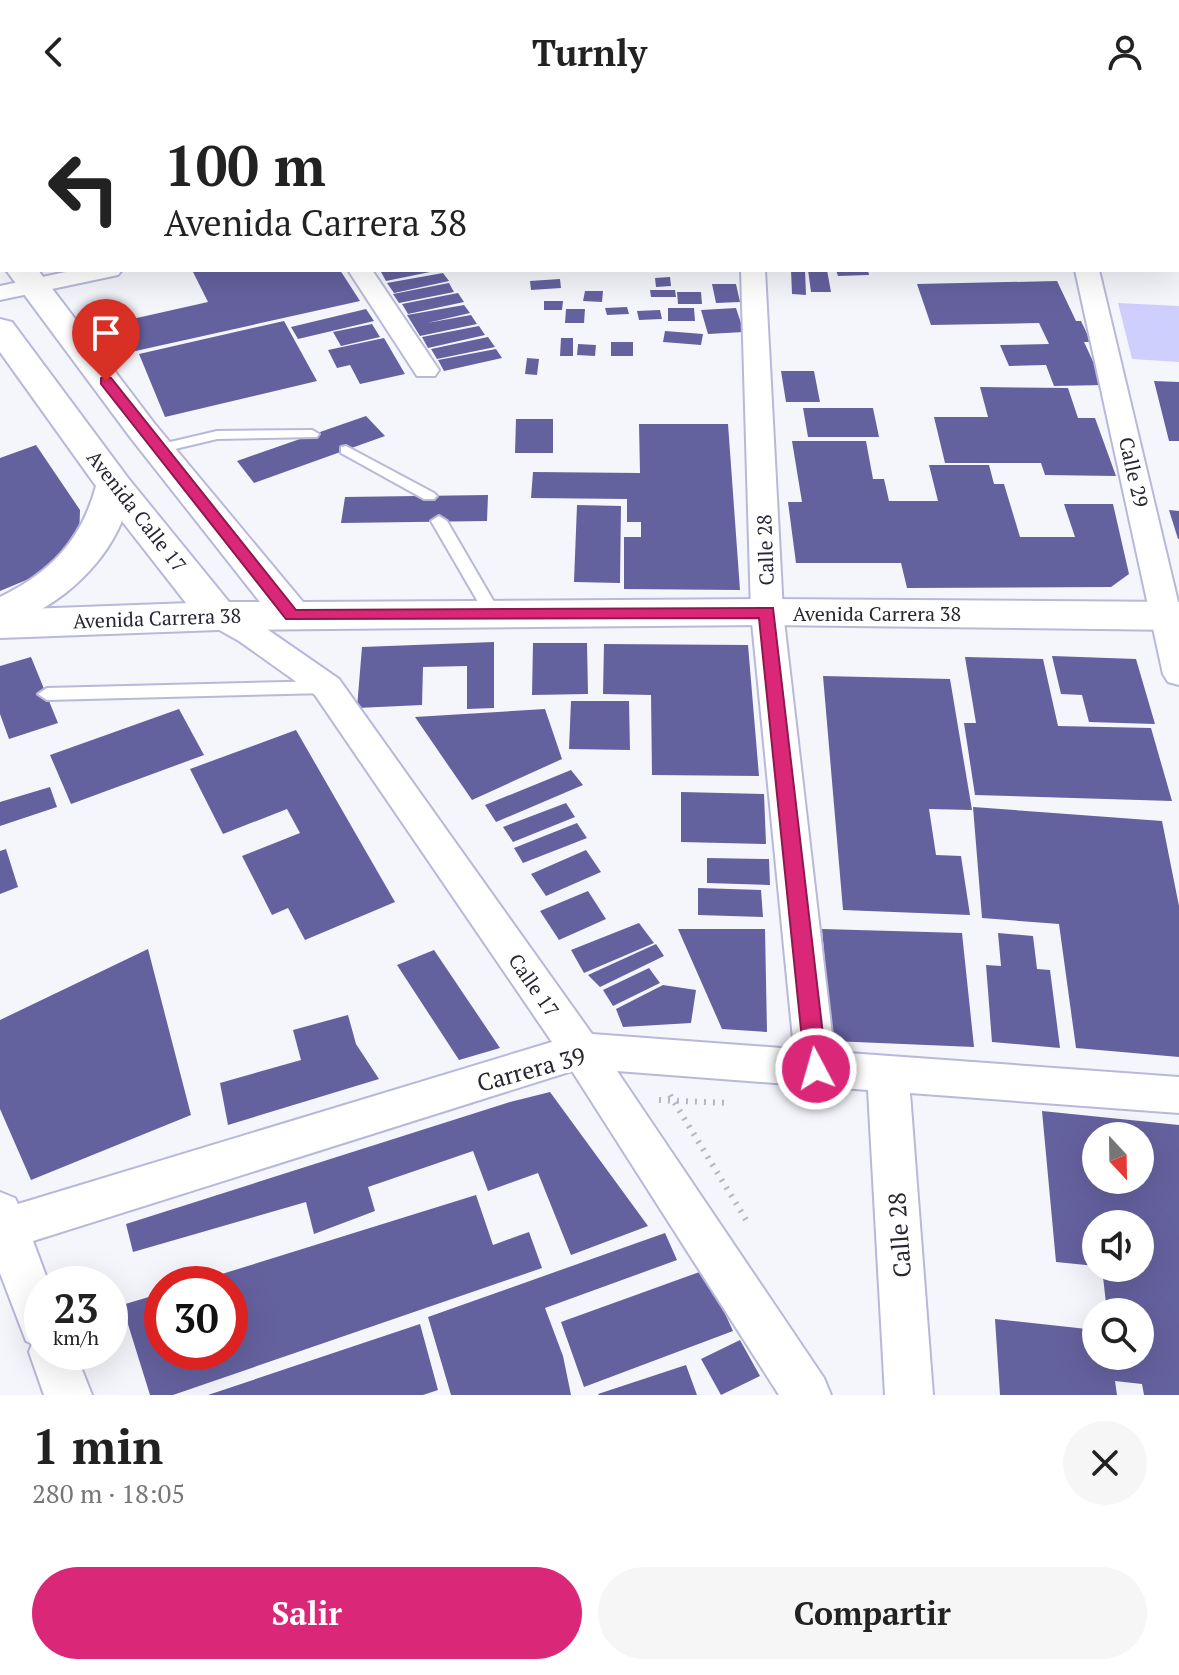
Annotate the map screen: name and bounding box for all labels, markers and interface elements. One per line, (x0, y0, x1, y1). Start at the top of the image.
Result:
text: Turnly (532, 29, 647, 76)
icon: back (32, 30, 76, 74)
icon: person (1103, 30, 1147, 74)
text: 100 m (164, 128, 326, 202)
icon: left (32, 136, 136, 240)
text: Avenida Carrera 38 (164, 199, 467, 246)
pin (72, 299, 140, 381)
icon: arrive (84, 311, 128, 355)
street label: Calle 29 (1113, 434, 1155, 510)
street label: Avenida Calle 17 (81, 445, 193, 577)
street label: Calle 28 (750, 514, 780, 586)
street label: Avenida Carrera 38 (793, 600, 961, 627)
street label: Avenida Carrera 38 (72, 602, 242, 634)
street label: Calle 17 (503, 948, 565, 1022)
position arrow (774, 1027, 858, 1111)
street label: Carrera 39 (473, 1039, 589, 1099)
north arrow (1082, 1122, 1154, 1194)
map controls (1082, 1122, 1154, 1370)
street label: Calle 28 (880, 1191, 918, 1279)
button: sound (1082, 1210, 1154, 1282)
speed limit sign: 30 (144, 1266, 248, 1370)
text: 23 (53, 1281, 99, 1334)
button: search (1082, 1298, 1154, 1370)
text: km/h (53, 1324, 99, 1351)
text: 1 min (32, 1414, 163, 1478)
button: close (1063, 1421, 1147, 1505)
text: 280 m · 18:05 (32, 1476, 185, 1510)
button: Salir (32, 1567, 582, 1659)
button: Compartir (598, 1567, 1147, 1659)

